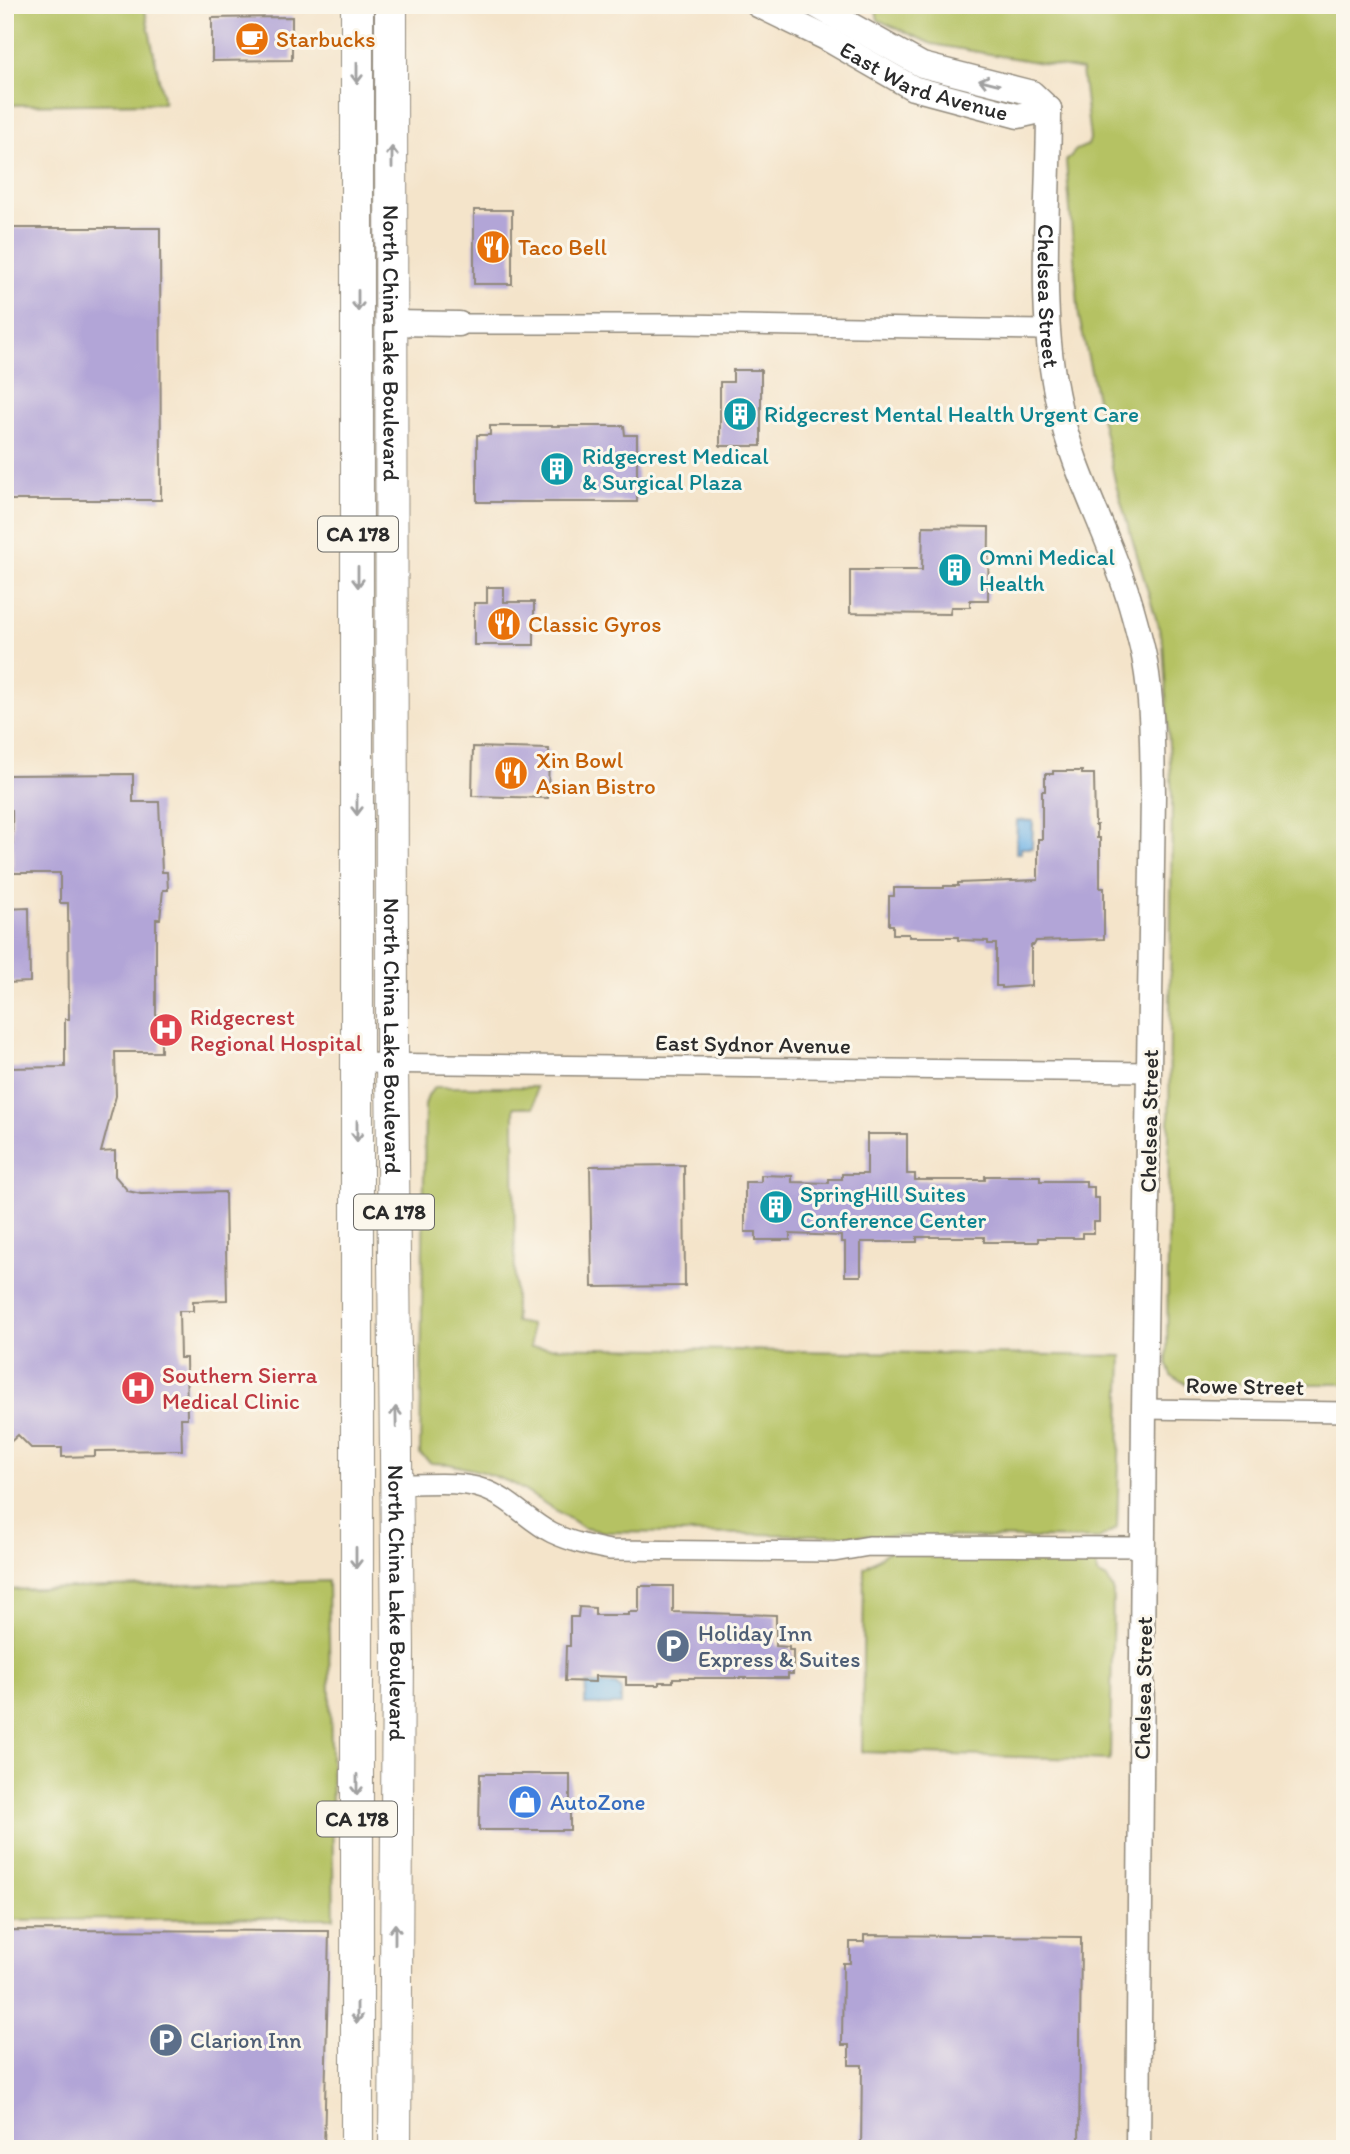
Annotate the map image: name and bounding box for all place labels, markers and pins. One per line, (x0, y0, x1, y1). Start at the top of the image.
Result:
cafe icon: Starbucks (233, 20, 271, 58)
place label: Starbucks (276, 25, 376, 53)
restaurant icon: Taco Bell (474, 228, 512, 266)
place label: Taco Bell (518, 233, 607, 261)
building icon: Ridgecrest Mental Health Urgent Care (721, 395, 759, 433)
place label: Ridgecrest Mental Health Urgent Care (764, 400, 1139, 428)
place label: Ridgecrest Medical & Surgical Plaza (582, 442, 769, 496)
building icon: Ridgecrest Medical & Surgical Plaza (538, 450, 576, 488)
place label: Omni Medical Health (979, 543, 1115, 597)
building icon: Omni Medical Health (936, 551, 974, 589)
restaurant icon: Classic Gyros (485, 605, 523, 643)
place label: Classic Gyros (528, 610, 661, 638)
place label: Xin Bowl Asian Bistro (536, 746, 656, 800)
restaurant icon: Xin Bowl Asian Bistro (492, 754, 530, 792)
place label: Ridgecrest Regional Hospital (190, 1003, 363, 1057)
hospital icon: Ridgecrest Regional Hospital (147, 1011, 185, 1049)
place label: SpringHill Suites Conference Center (800, 1180, 986, 1234)
building icon: SpringHill Suites Conference Center (757, 1188, 795, 1226)
place label: Southern Sierra Medical Clinic (162, 1361, 318, 1415)
hospital icon: Southern Sierra Medical Clinic (119, 1369, 157, 1407)
place label: Holiday Inn Express & Suites (698, 1619, 860, 1673)
parking icon: Holiday Inn Express & Suites (654, 1627, 692, 1665)
shop icon: AutoZone (506, 1783, 544, 1821)
place label: AutoZone (550, 1788, 646, 1816)
parking icon: Clarion Inn (147, 2021, 185, 2059)
place label: Clarion Inn (190, 2026, 302, 2054)

